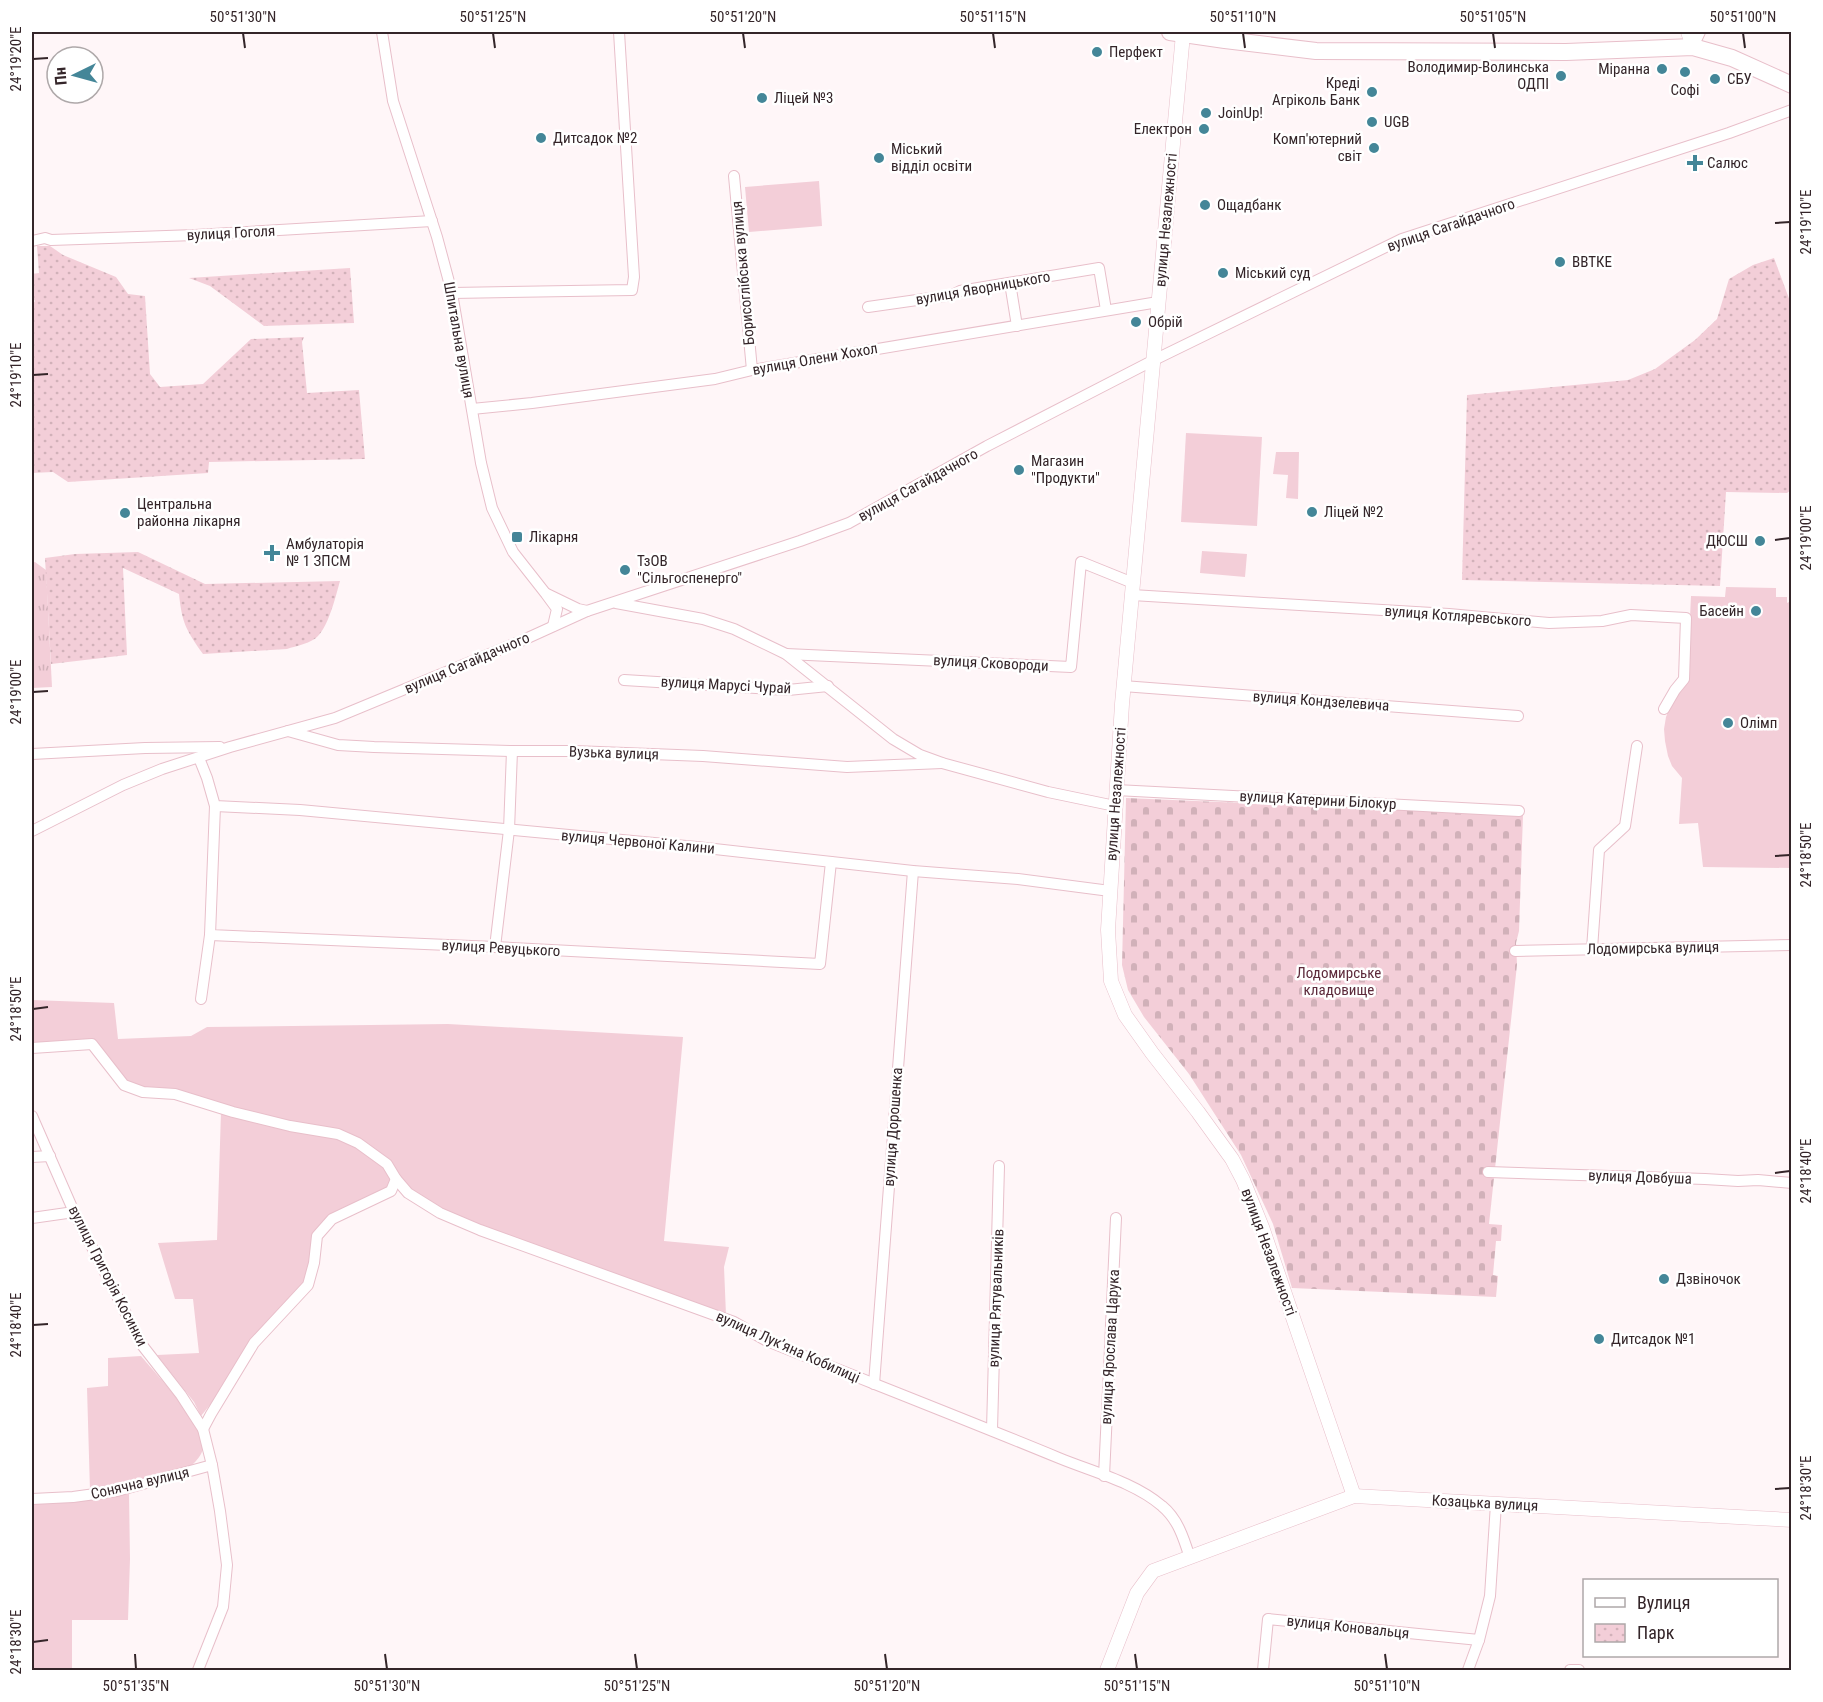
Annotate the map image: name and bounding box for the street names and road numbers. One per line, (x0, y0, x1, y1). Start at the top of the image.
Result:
street label: вулиця Незалежності (1151, 152, 1181, 288)
street label: вулиця Сагайдачного (1385, 195, 1517, 255)
street label: Борисоглібська вулиця (728, 200, 758, 346)
street label: вулиця Гоголя (186, 222, 276, 244)
street label: вулиця Яворницького (914, 267, 1052, 309)
street label: Шпитальна вулиця (440, 280, 478, 400)
street label: вулиця Олени Хохол (751, 339, 879, 379)
street label: вулиця Сагайдачного (855, 445, 981, 525)
street label: вулиця Котляревського (1384, 602, 1532, 630)
street label: вулиця Сагайдачного (402, 629, 532, 697)
street label: вулиця Сковороди (933, 651, 1049, 675)
street label: вулиця Марусі Чурай (660, 673, 792, 697)
street label: вулиця Кондзелевича (1252, 687, 1390, 715)
street label: вулиця Незалежності (1102, 726, 1130, 862)
street label: Вузька вулиця (569, 742, 659, 764)
street label: вулиця Катерини Білокур (1239, 787, 1397, 813)
street label: вулиця Червоної Калини (560, 826, 716, 858)
street label: вулиця Ревуцького (441, 936, 561, 960)
street label: Лодомирська вулиця (1587, 938, 1719, 958)
street label: вулиця Дорошенка (880, 1067, 906, 1187)
street label: вулиця Довбуша (1588, 1166, 1692, 1188)
street label: вулиця Незалежності (1238, 1186, 1300, 1318)
street label: вулиця Григорія Косинки (65, 1203, 151, 1349)
street label: вулиця Рятувальників (985, 1228, 1007, 1368)
street label: вулиця Ярослава Царука (1097, 1269, 1123, 1425)
street label: вулиця Лукʼяна Кобилиці (713, 1307, 863, 1387)
street label: Сонячна вулиця (89, 1463, 191, 1503)
street label: Козацька вулиця (1431, 1491, 1539, 1515)
street label: вулиця Коновальця (1286, 1612, 1410, 1642)

